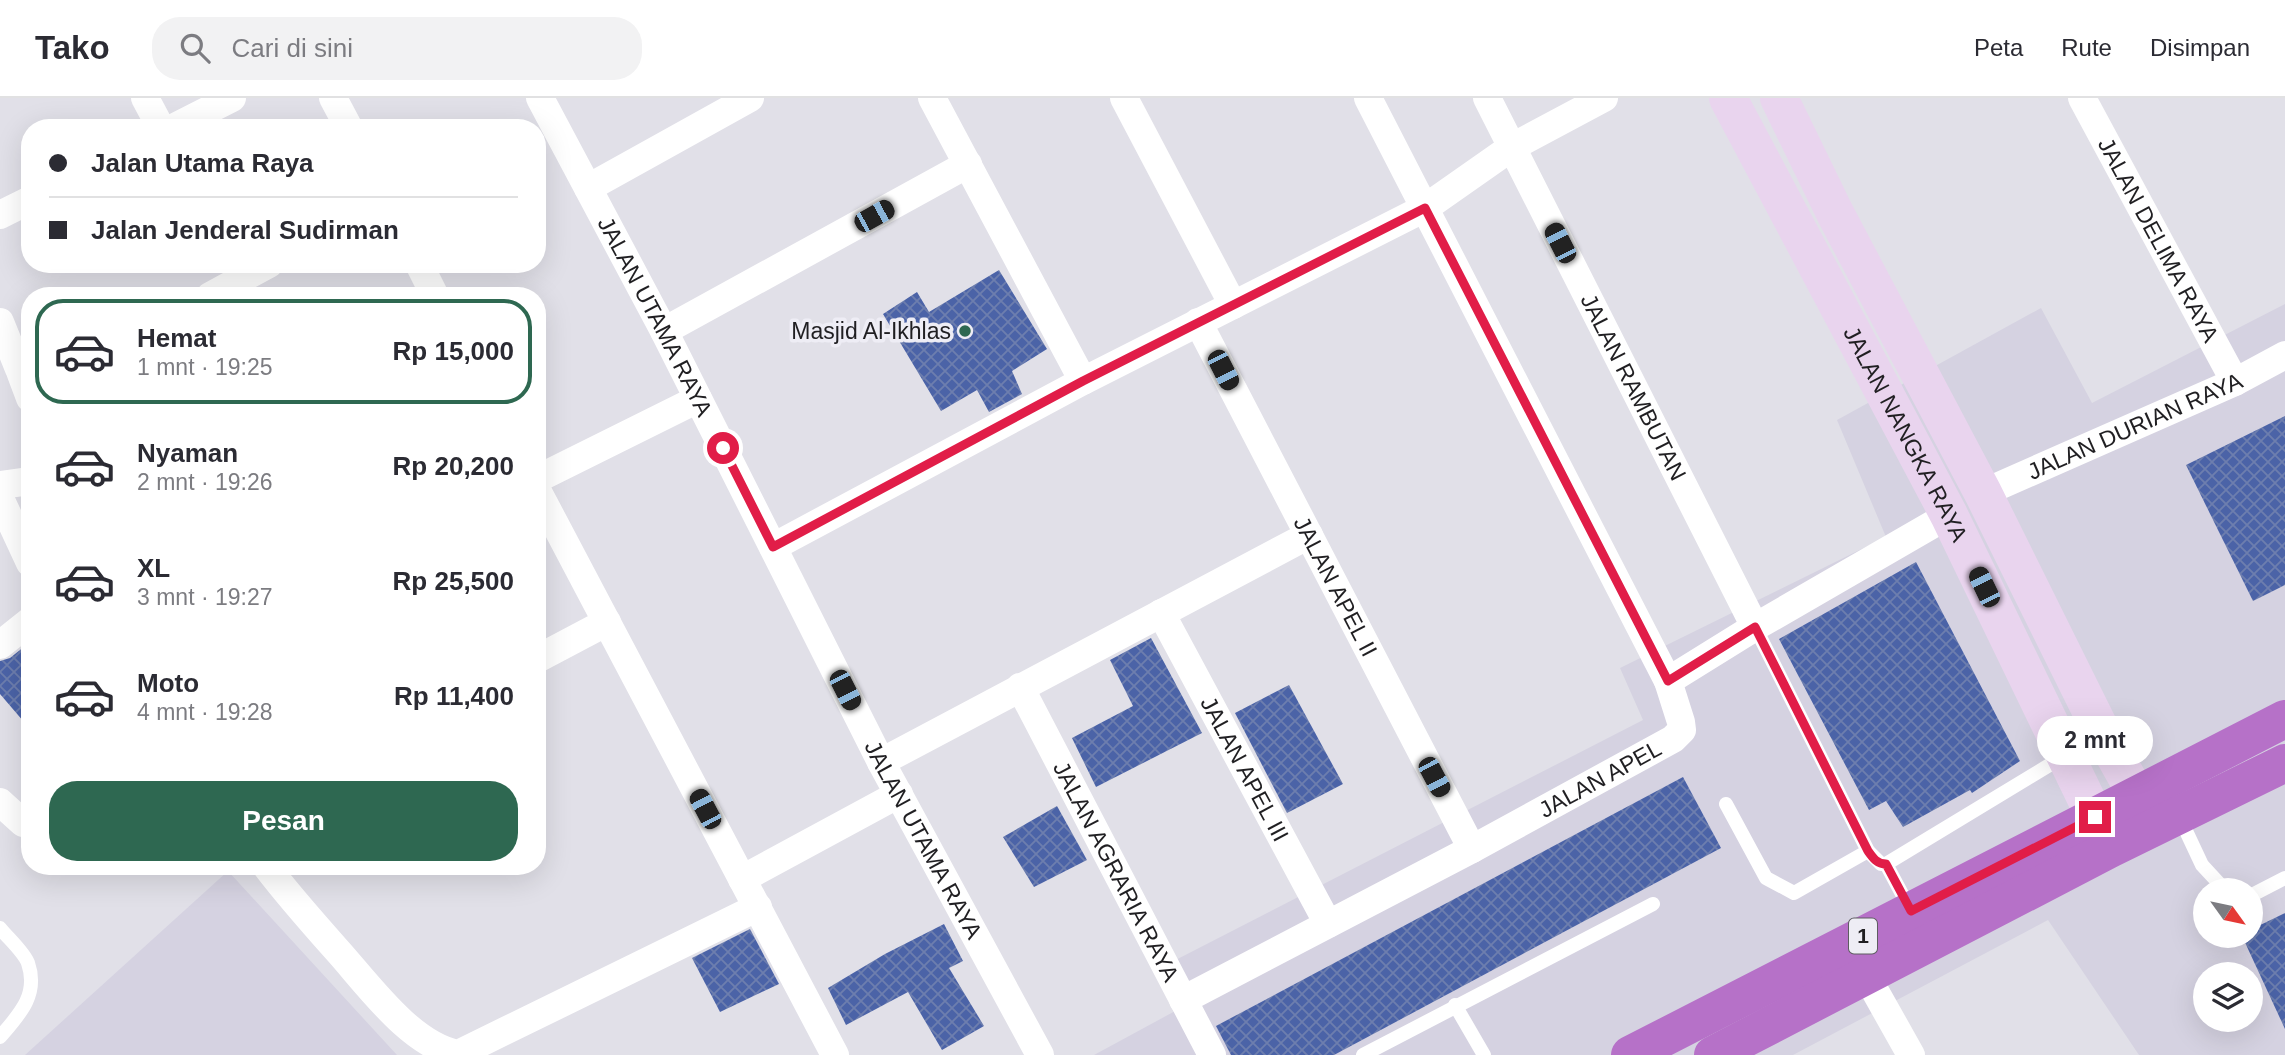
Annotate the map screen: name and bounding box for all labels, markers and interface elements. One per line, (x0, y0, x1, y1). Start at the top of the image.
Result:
search box (152, 17, 642, 80)
text: Tako (35, 29, 110, 66)
icon: search (176, 29, 214, 67)
text: Cari di sini (232, 33, 353, 63)
text: Peta (1974, 34, 2023, 61)
text: Rute (2061, 34, 2112, 61)
text: Disimpan (2150, 34, 2250, 61)
street label: JALAN DELIMA RAYA (2093, 133, 2224, 347)
text: Jalan Utama Raya (91, 148, 314, 178)
car (851, 197, 898, 235)
street label: JALAN UTAMA RAYA (593, 212, 718, 421)
text: Jalan Jenderal Sudirman (91, 215, 399, 245)
car (1542, 220, 1579, 266)
street label: JALAN RAMBUTAN (1575, 290, 1691, 485)
place label: Masjid Al-Ikhlas (791, 318, 951, 344)
icon: car (53, 320, 116, 383)
street label: JALAN NANGKA RAYA (1838, 322, 1973, 546)
text: Hemat (137, 323, 216, 353)
marker: Masjid Al-Ikhlas (957, 323, 973, 339)
text: Rp 15,000 (393, 336, 514, 366)
car (1205, 347, 1242, 393)
text: 1 mnt · 19:25 (137, 354, 273, 380)
street label: JALAN DURIAN RAYA (2024, 367, 2247, 485)
route start (707, 432, 739, 464)
icon: car (53, 435, 116, 498)
text: Nyaman (137, 438, 238, 468)
text: Rp 20,200 (393, 451, 514, 481)
text: 2 mnt · 19:26 (137, 469, 273, 495)
street label: JALAN APEL II (1288, 512, 1382, 661)
icon: car (53, 550, 116, 613)
text: XL (137, 553, 170, 583)
car (1966, 564, 2003, 610)
text: Rp 25,500 (393, 566, 514, 596)
text: 3 mnt · 19:27 (137, 584, 273, 610)
icon: car (53, 665, 116, 728)
car (827, 667, 864, 713)
text: Moto (137, 668, 199, 698)
text: Rp 11,400 (394, 681, 514, 711)
street label: JALAN APEL III (1195, 692, 1294, 846)
text: 4 mnt · 19:28 (137, 699, 273, 725)
callout: 2 mnt (2037, 716, 2153, 764)
text: 2 mnt (2064, 727, 2126, 753)
street label: JALAN APEL (1534, 735, 1666, 823)
street label: JALAN UTAMA RAYA (859, 736, 988, 944)
car (1415, 754, 1454, 800)
street label: JALAN AGRARIA RAYA (1048, 757, 1185, 986)
button: Pesan (49, 781, 518, 861)
car (686, 786, 725, 832)
route end (2079, 801, 2111, 833)
north arrow (2193, 878, 2263, 948)
map controls (2193, 878, 2263, 1032)
road number: 1 (1849, 918, 1877, 954)
button: layers (2193, 962, 2263, 1032)

